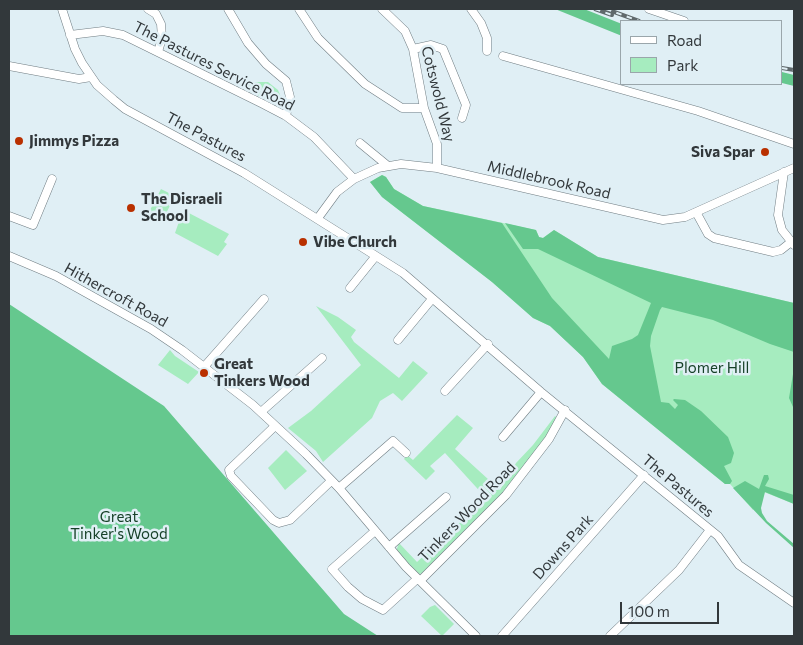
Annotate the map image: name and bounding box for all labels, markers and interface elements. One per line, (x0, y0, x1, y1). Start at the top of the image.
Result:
street label: The Pastures Service Road (130, 17, 298, 115)
legend (620, 20, 783, 85)
text: Road (667, 31, 702, 49)
street label: Cotswold Way (417, 44, 459, 144)
text: Park (667, 56, 698, 74)
street label: The Pastures (163, 108, 249, 166)
place label: Jimmys Pizza (29, 132, 119, 150)
marker: Jimmys Pizza (13, 135, 25, 147)
place label: Siva Spar (691, 143, 755, 161)
marker: Siva Spar (759, 146, 771, 158)
street label: Middlebrook Road (486, 157, 612, 203)
place label: The Disraeli School (141, 190, 222, 225)
marker: The Disraeli School (125, 202, 137, 214)
place label: Vibe Church (313, 233, 397, 251)
marker: Vibe Church (297, 236, 309, 248)
street label: Hithercroft Road (61, 259, 171, 331)
place label: Great Tinkers Wood (214, 355, 310, 390)
park label: Plomer Hill (675, 359, 749, 377)
marker: Great Tinkers Wood (198, 367, 210, 379)
street label: The Pastures (638, 451, 718, 521)
street label: Tinkers Wood Road (415, 458, 519, 566)
park label: Great Tinker's Wood (70, 508, 168, 543)
street label: Downs Park (529, 511, 597, 583)
scale bar (623, 592, 722, 624)
text: 100 m (628, 602, 670, 620)

